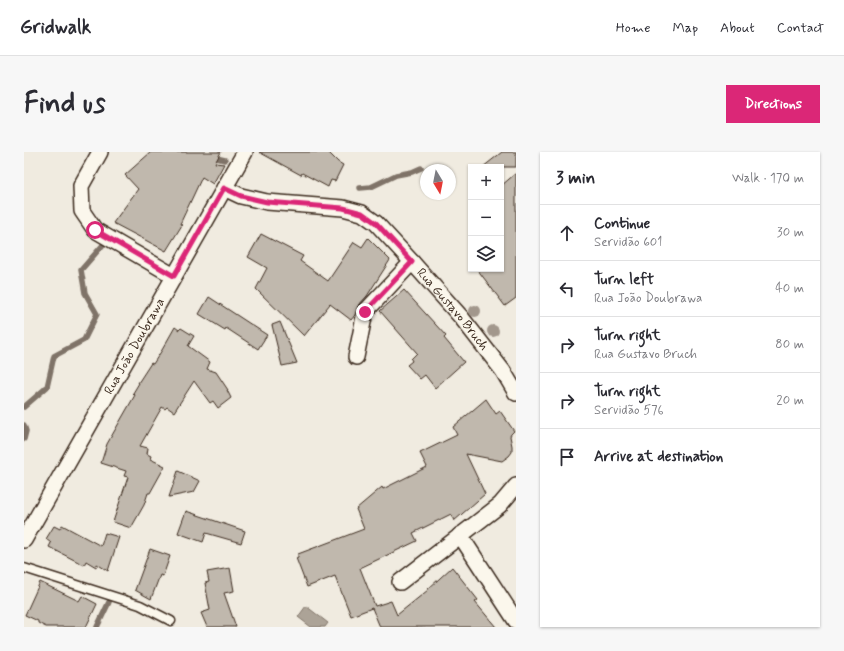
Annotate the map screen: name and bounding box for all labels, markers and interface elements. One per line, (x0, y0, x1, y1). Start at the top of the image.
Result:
text: Gridwalk (20, 15, 91, 40)
text: Home (616, 19, 650, 37)
text: Map (672, 19, 698, 37)
text: About (720, 19, 755, 37)
text: Contact (777, 19, 824, 37)
button: Directions (726, 85, 820, 123)
text: Find us (24, 86, 105, 123)
north arrow (420, 164, 456, 200)
map controls (468, 164, 504, 272)
button: + (468, 164, 504, 200)
text: 3 min (556, 167, 595, 189)
text: Walk · 170 m (732, 170, 804, 187)
button: − (468, 200, 504, 236)
text: Continue (594, 214, 650, 234)
route start (86, 221, 104, 239)
icon: ahead (556, 222, 578, 244)
text: 30 m (777, 224, 804, 241)
text: Servidão 601 (594, 234, 662, 251)
button: layers (468, 236, 504, 272)
street label: Rua Gustavo Bruch (413, 264, 493, 354)
text: Turn left (594, 270, 654, 290)
icon: left (556, 278, 578, 300)
text: 40 m (775, 280, 804, 297)
text: Rua João Doubrawa (594, 290, 702, 307)
street label: Rua João Doubrawa (100, 295, 169, 398)
route end (356, 303, 374, 321)
text: Turn right (594, 326, 661, 346)
icon: right (556, 334, 578, 356)
text: 80 m (775, 336, 804, 353)
text: Rua Gustavo Bruch (594, 346, 697, 363)
text: Turn right (594, 382, 661, 402)
icon: right (556, 390, 578, 412)
text: 20 m (776, 392, 804, 409)
text: Servidão 576 (594, 402, 664, 419)
icon: arrive (556, 446, 578, 468)
text: Arrive at destination (594, 447, 723, 467)

